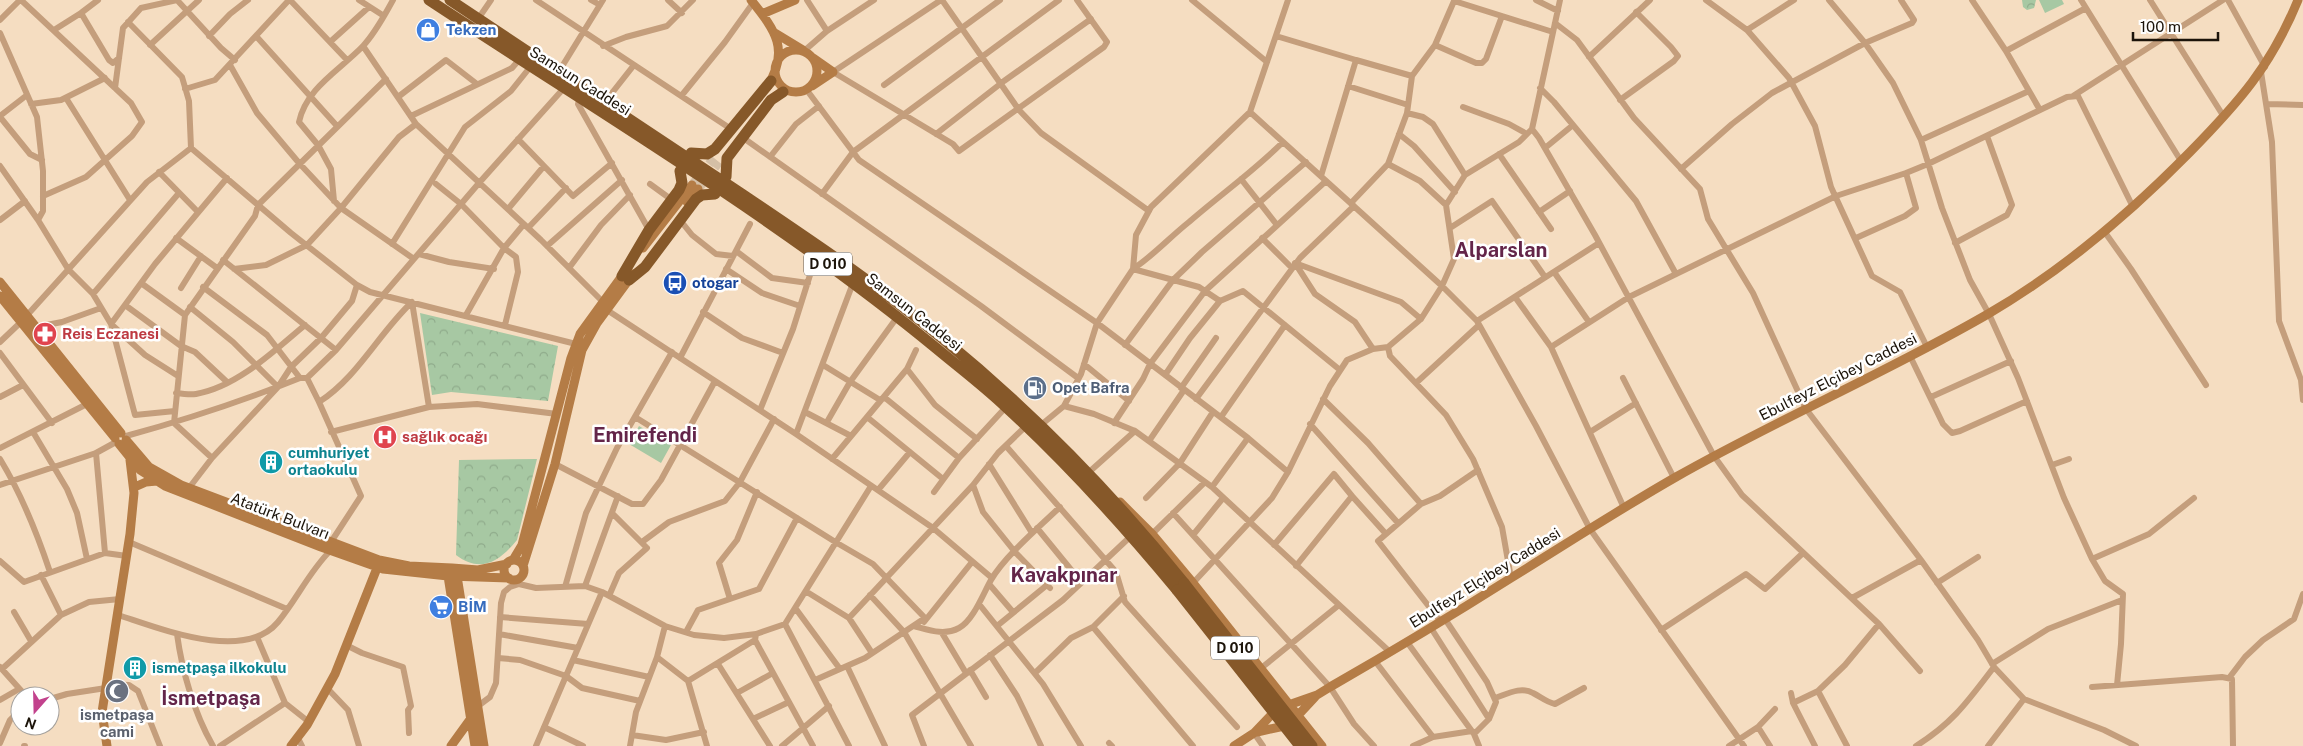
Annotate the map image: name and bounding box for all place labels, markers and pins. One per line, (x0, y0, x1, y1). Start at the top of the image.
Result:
shop icon: Tekzen (415, 17, 441, 43)
place label: Tekzen (446, 21, 496, 38)
bus stop icon: otogar (662, 270, 688, 296)
place label: otogar (692, 274, 739, 291)
pharmacy icon: Reis Eczanesi (32, 321, 58, 347)
place label: Reis Eczanesi (62, 325, 159, 342)
fuel station icon: Opet Bafra (1022, 375, 1048, 401)
place label: Opet Bafra (1052, 379, 1129, 396)
hospital icon: sağlık ocağı (372, 424, 398, 450)
place label: sağlık ocağı (402, 428, 487, 445)
place label: cumhuriyet ortaokulu (288, 444, 369, 478)
building icon: cumhuriyet ortaokulu (258, 449, 284, 475)
supermarket icon: BİM (428, 594, 454, 620)
place label: BİM (458, 598, 487, 615)
building icon: ismetpaşa ilkokulu (122, 655, 148, 681)
place label: ismetpaşa ilkokulu (152, 659, 286, 676)
mosque icon: ismetpaşa cami (104, 678, 130, 704)
place label: ismetpaşa cami (80, 706, 154, 740)

